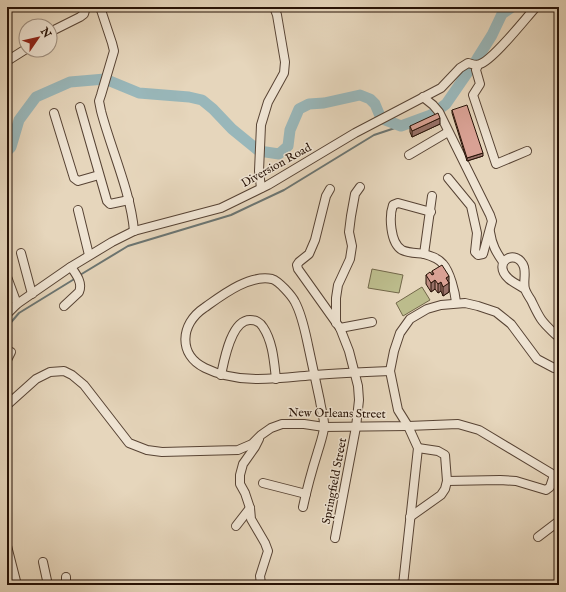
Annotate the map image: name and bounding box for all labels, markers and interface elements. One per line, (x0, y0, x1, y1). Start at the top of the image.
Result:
north arrow (18, 18, 58, 58)
text: N (36, 24, 54, 41)
street label: Diversion Road (239, 140, 314, 191)
street label: New Orleans Street (288, 405, 386, 422)
street label: Springfield Street (319, 437, 351, 526)

